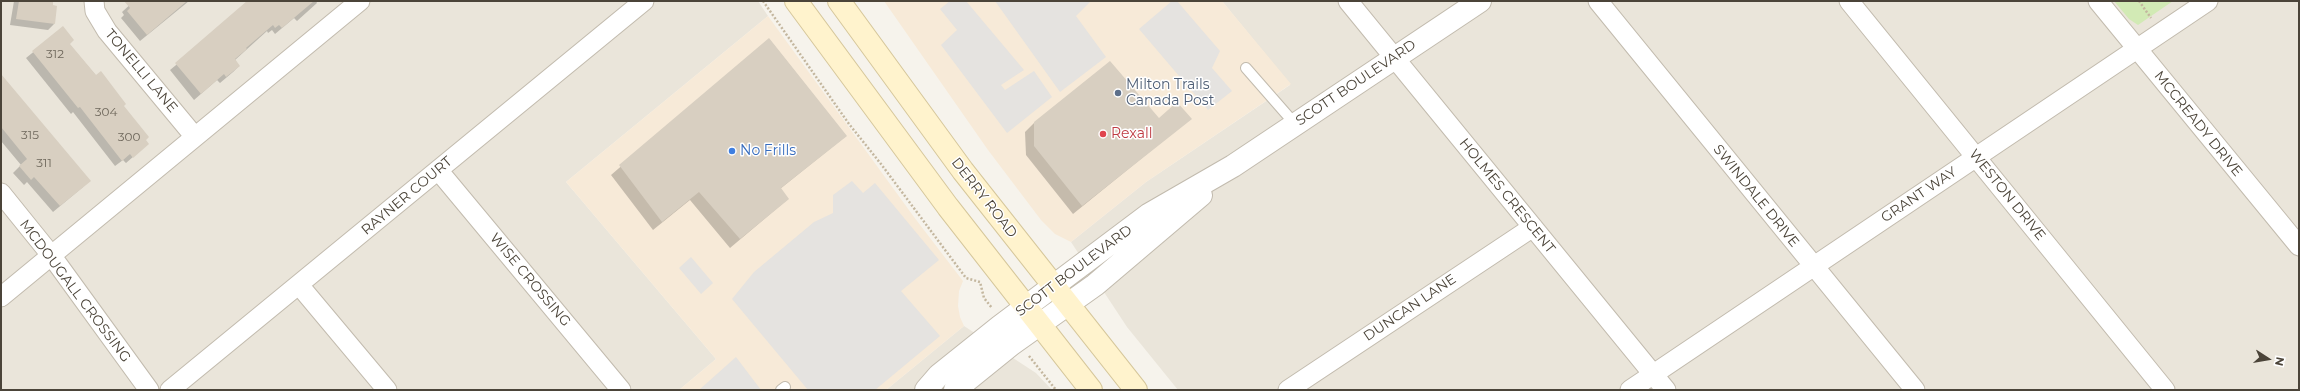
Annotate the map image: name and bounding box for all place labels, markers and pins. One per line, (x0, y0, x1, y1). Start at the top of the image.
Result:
place label: Milton Trails Canada Post (1126, 77, 1214, 110)
marker: Milton Trails Canada Post (1113, 88, 1123, 98)
place label: Rexall (1111, 126, 1152, 142)
marker: Rexall (1098, 129, 1108, 139)
place label: No Frills (740, 143, 796, 159)
marker: No Frills (727, 146, 737, 156)

